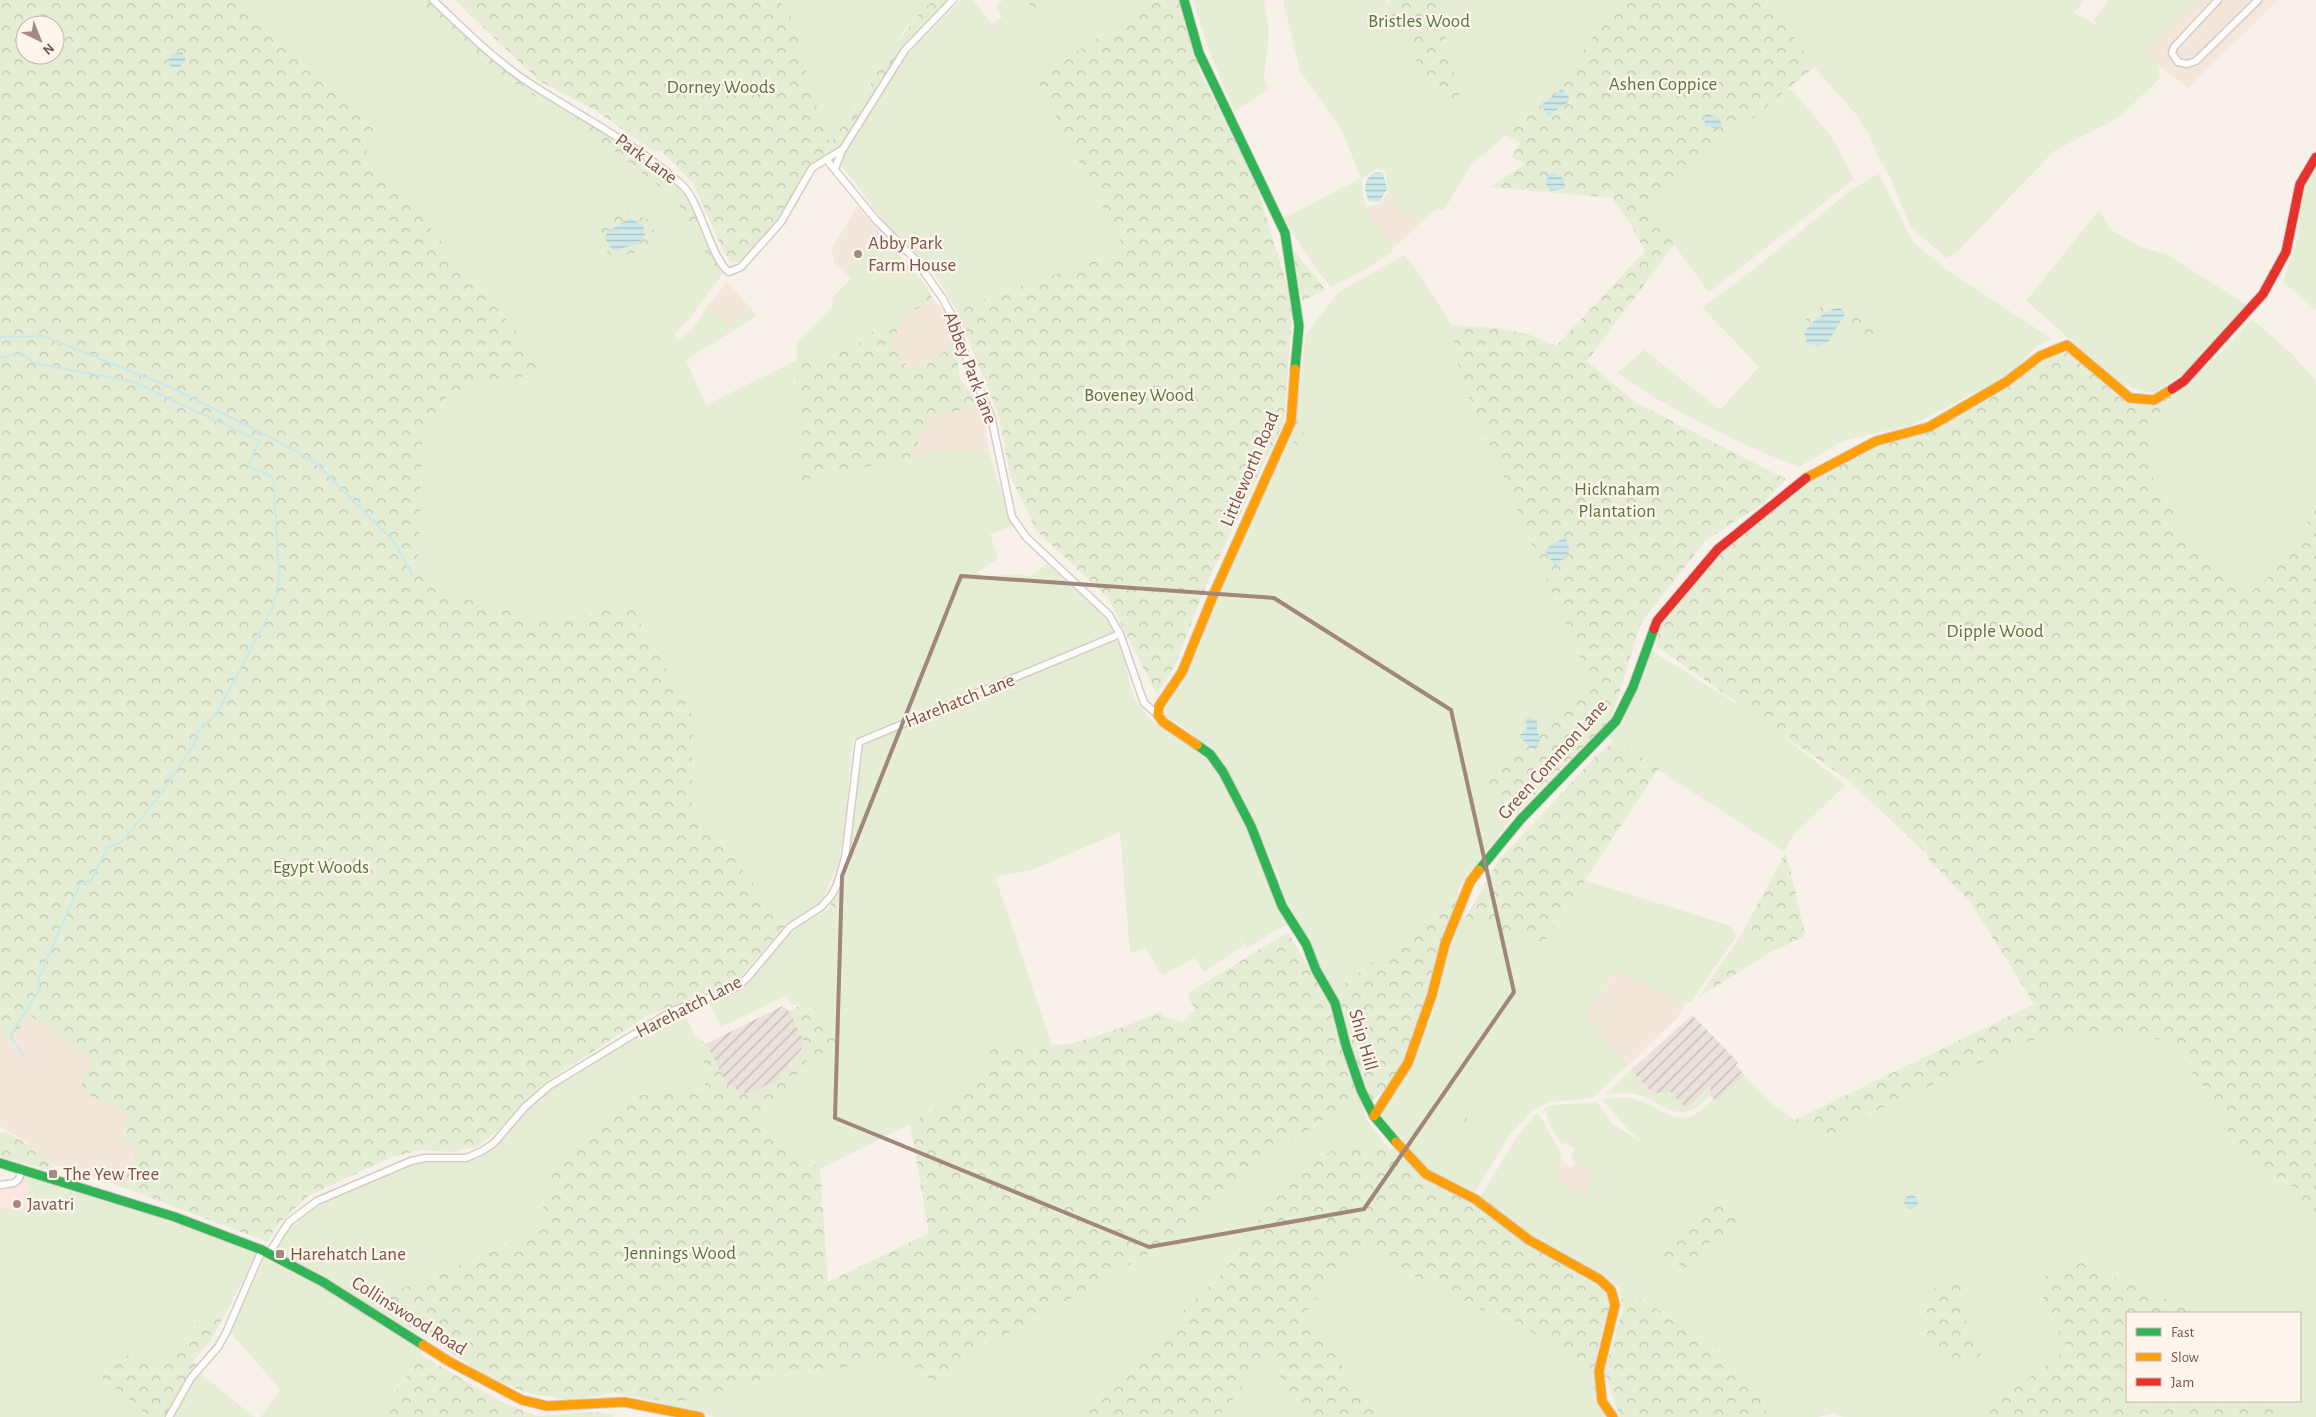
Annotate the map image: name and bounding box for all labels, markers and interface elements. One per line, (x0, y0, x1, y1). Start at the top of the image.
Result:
park label: Bristles Wood (1368, 12, 1470, 31)
north arrow (15, 15, 65, 65)
text: N (40, 40, 57, 57)
park label: Ashen Coppice (1609, 75, 1717, 94)
park label: Dorney Woods (666, 78, 776, 97)
street label: Park Lane (612, 130, 680, 188)
place label: Abby Park Farm House (868, 234, 956, 275)
marker: Abby Park Farm House (852, 248, 864, 260)
street label: Abbey Park lane (940, 309, 1000, 427)
park label: Boveney Wood (1084, 386, 1194, 405)
street label: Littleworth Road (1217, 409, 1283, 529)
park label: Hicknaham Plantation (1574, 480, 1660, 521)
park label: Dipple Wood (1946, 622, 2044, 641)
street label: Harehatch Lane (903, 670, 1017, 732)
street label: Green Common Lane (1495, 697, 1611, 823)
park label: Egypt Woods (273, 858, 369, 877)
street label: Harehatch Lane (633, 972, 745, 1042)
street label: Ship Hill (1345, 1007, 1381, 1073)
place label: The Yew Tree (63, 1165, 159, 1184)
marker: The Yew Tree (47, 1168, 59, 1180)
place label: Javatri (27, 1195, 74, 1214)
marker: Javatri (11, 1198, 23, 1210)
park label: Jennings Wood (624, 1244, 736, 1263)
place label: Harehatch Lane (290, 1245, 406, 1264)
marker: Harehatch Lane (274, 1248, 286, 1260)
street label: Collinswood Road (348, 1273, 470, 1359)
legend (2126, 1312, 2301, 1402)
text: Fast (2171, 1325, 2195, 1340)
text: Slow (2171, 1350, 2199, 1365)
text: Jam (2171, 1375, 2194, 1390)

